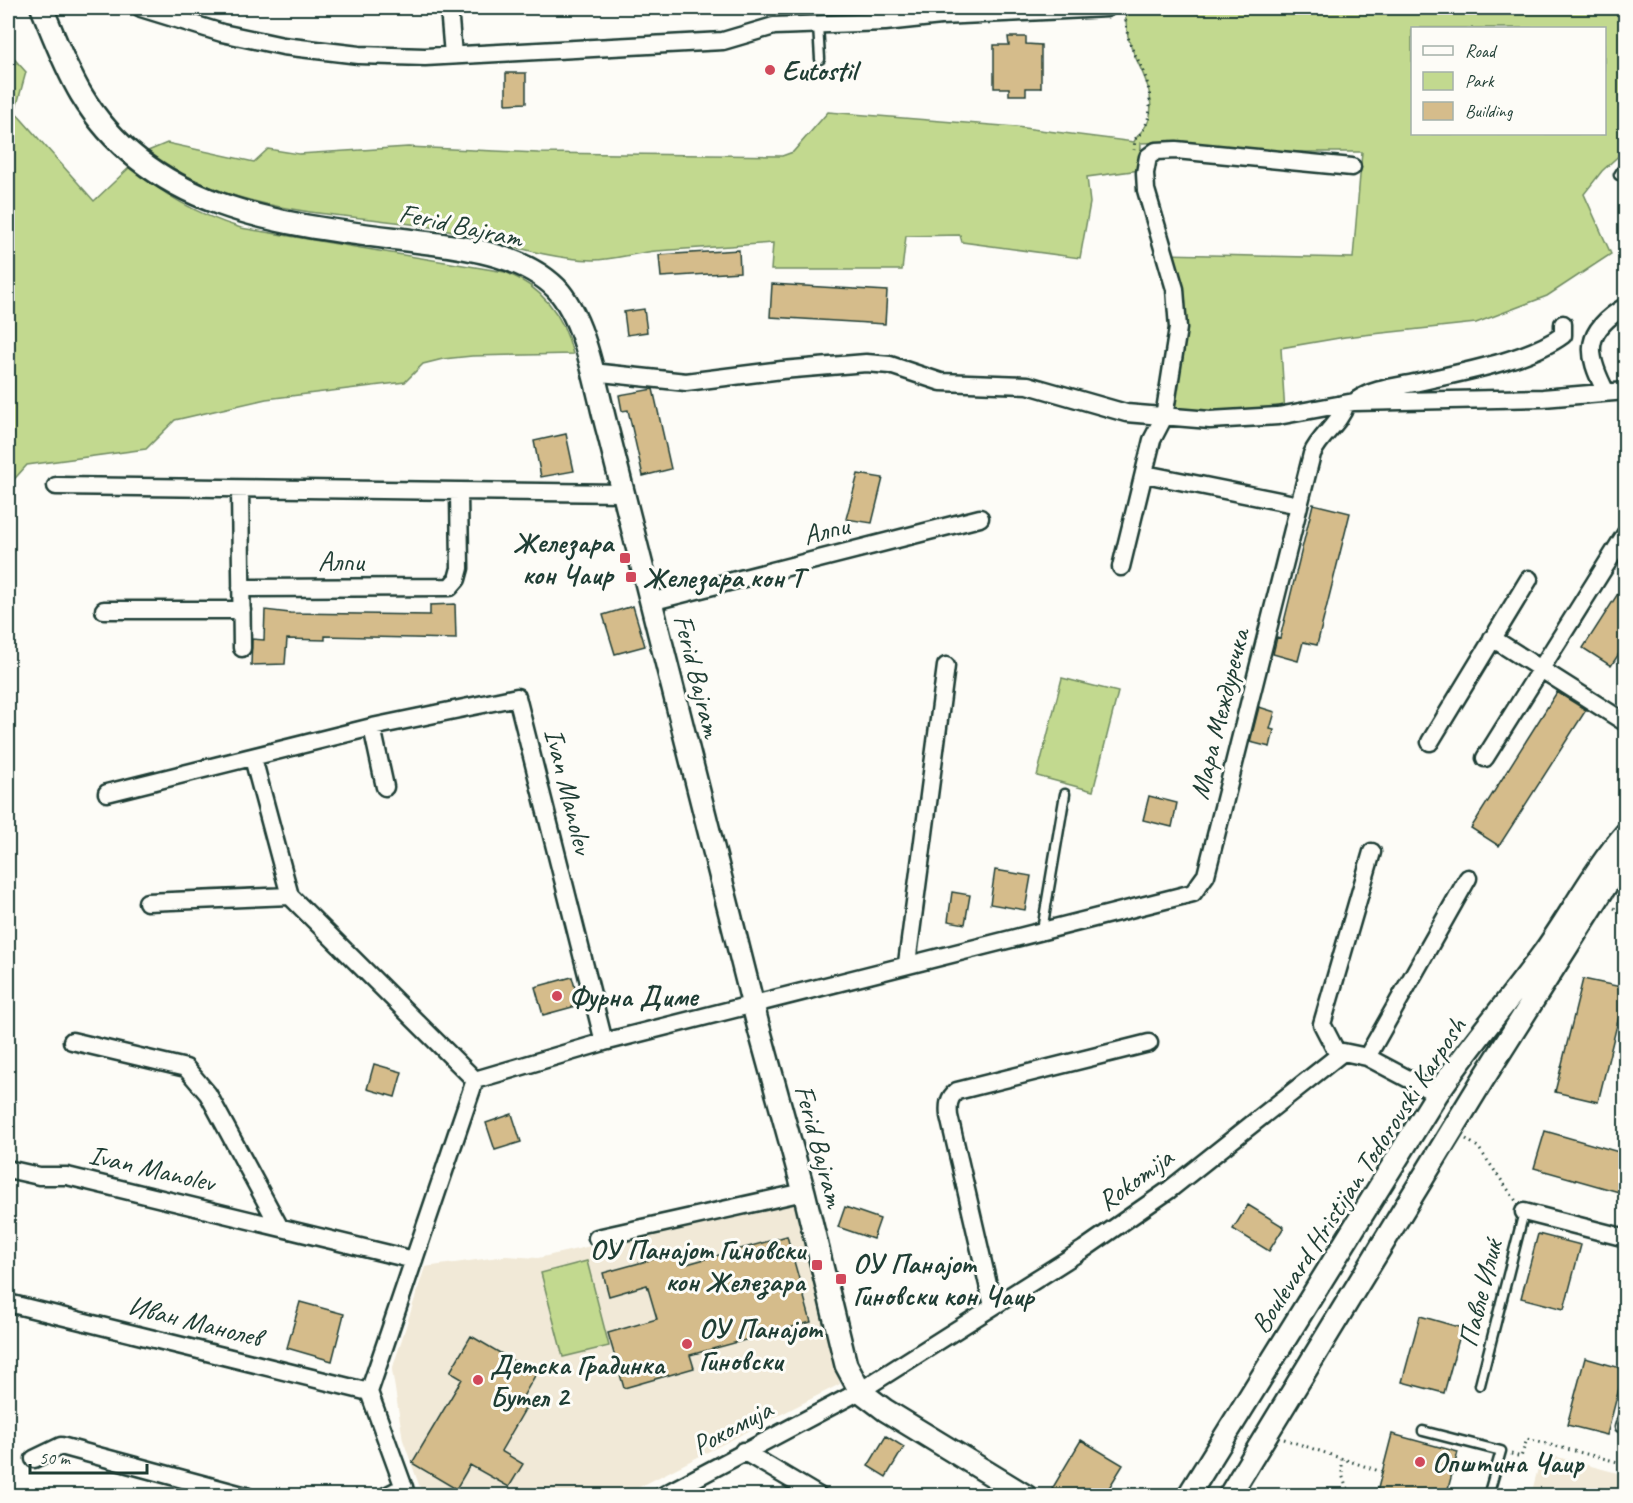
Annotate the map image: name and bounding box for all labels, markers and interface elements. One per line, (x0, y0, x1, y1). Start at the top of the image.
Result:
legend (1411, 27, 1606, 135)
text: Road (1465, 40, 1498, 62)
place label: Eutostil (782, 53, 862, 88)
marker: Eutostil (763, 63, 777, 77)
text: Park (1465, 70, 1495, 92)
text: Building (1465, 100, 1514, 122)
street label: Ferid Bajram (396, 195, 528, 256)
street label: Алпи (799, 507, 854, 553)
place label: Железара кон Чаир (513, 525, 616, 592)
street label: Алпи (318, 544, 366, 579)
marker: Железара кон Чаир (618, 551, 632, 565)
place label: Железара кон Т (643, 560, 810, 596)
marker: Железара кон Т (624, 570, 638, 584)
street label: Ferid Bajram (666, 611, 731, 743)
street label: Мара Междуречка (1181, 623, 1258, 803)
street label: Ivan Manolev (537, 725, 602, 860)
place label: Фурна Диме (569, 979, 700, 1014)
marker: Фурна Диме (550, 989, 564, 1003)
street label: Boulevard Hristijan Todorovski Karposh (1243, 1010, 1474, 1340)
street label: Ferid Bajram (787, 1081, 854, 1213)
street label: Ivan Manolev (86, 1137, 221, 1200)
street label: Rokomija (1090, 1139, 1181, 1218)
place label: ОУ Панајот Гиновски кон Железара (590, 1232, 808, 1300)
street label: Павле Илиќ (1450, 1233, 1511, 1350)
place label: ОУ Панајот Гиновски кон Чаир (853, 1246, 1036, 1313)
marker: ОУ Панајот Гиновски кон Железара (810, 1258, 824, 1272)
marker: ОУ Панајот Гиновски кон Чаир (834, 1272, 848, 1286)
street label: Иван Манолев (125, 1288, 270, 1356)
place label: ОУ Панајот Гиновски (699, 1311, 823, 1378)
marker: ОУ Панајот Гиновски (680, 1337, 694, 1351)
place label: Детска Градинка Бутел 2 (490, 1347, 666, 1414)
marker: Детска Градинка Бутел 2 (471, 1373, 485, 1387)
street label: Рокомија (686, 1391, 780, 1463)
scale bar (30, 1437, 147, 1475)
place label: Општина Чаир (1432, 1445, 1585, 1480)
text: 50 m (39, 1447, 72, 1469)
marker: Општина Чаир (1413, 1455, 1427, 1469)

